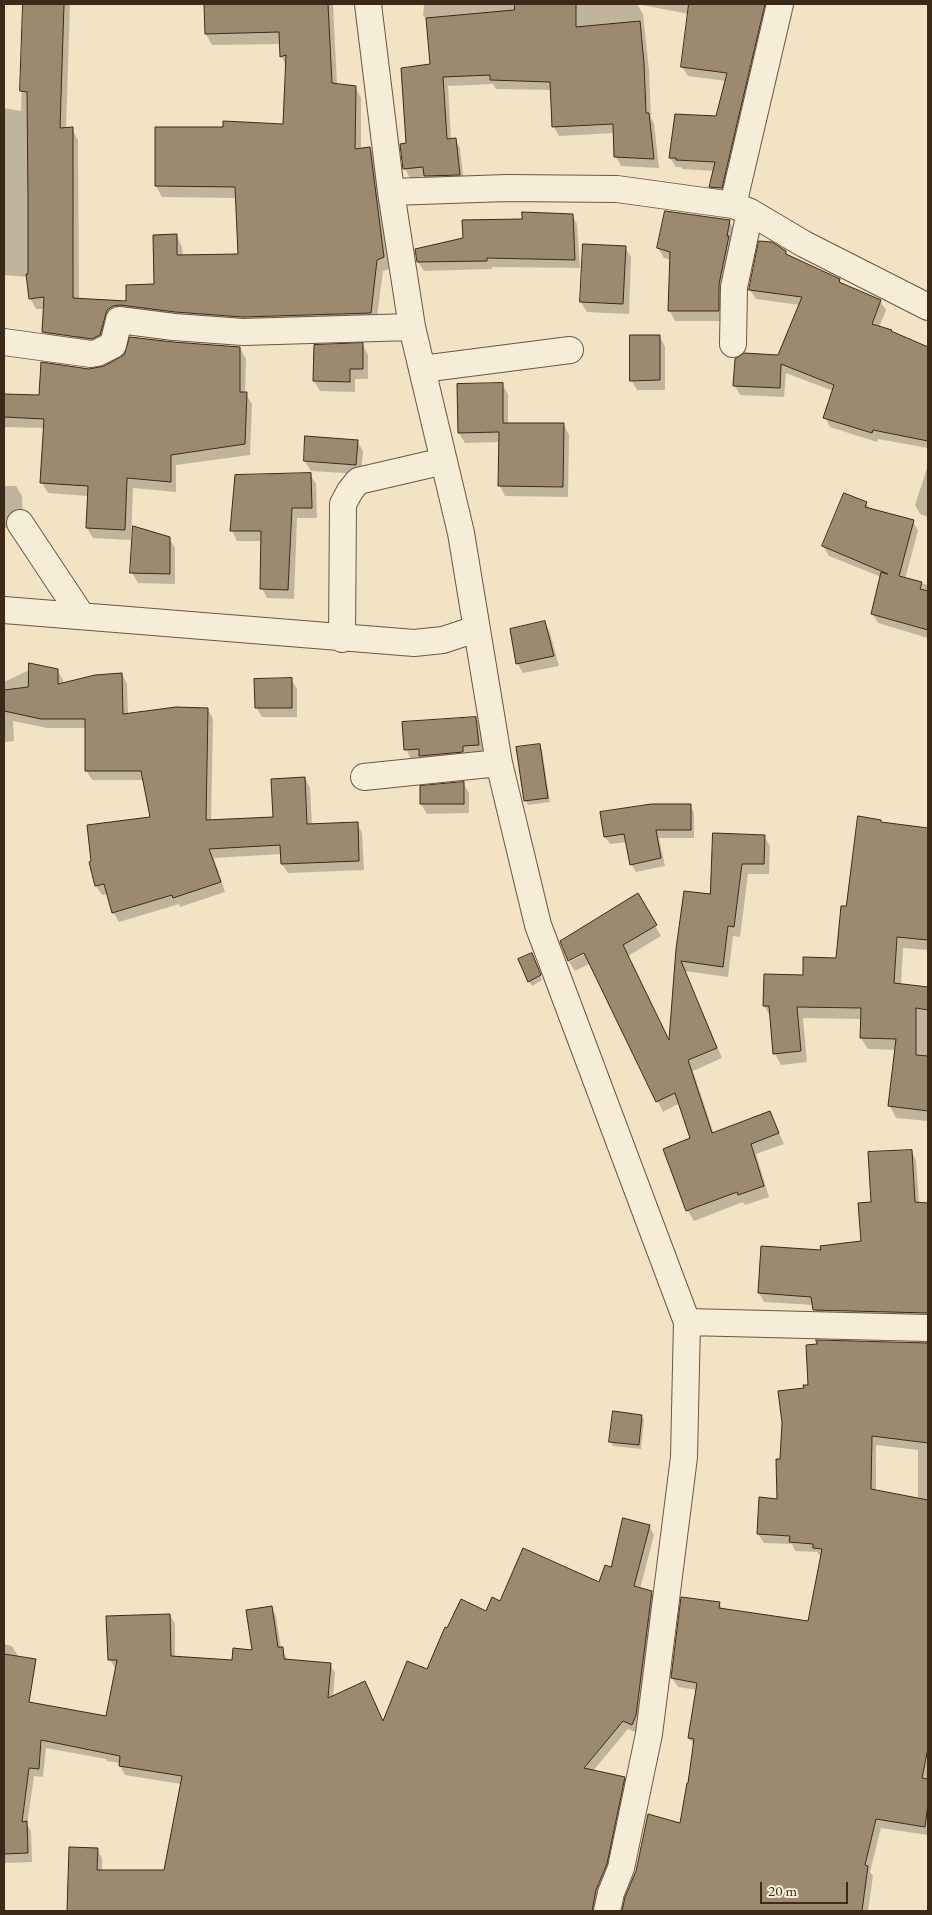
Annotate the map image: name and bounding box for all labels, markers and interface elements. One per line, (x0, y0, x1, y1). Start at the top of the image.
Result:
scale bar (762, 1872, 850, 1904)
text: 20 m (768, 1881, 797, 1900)

